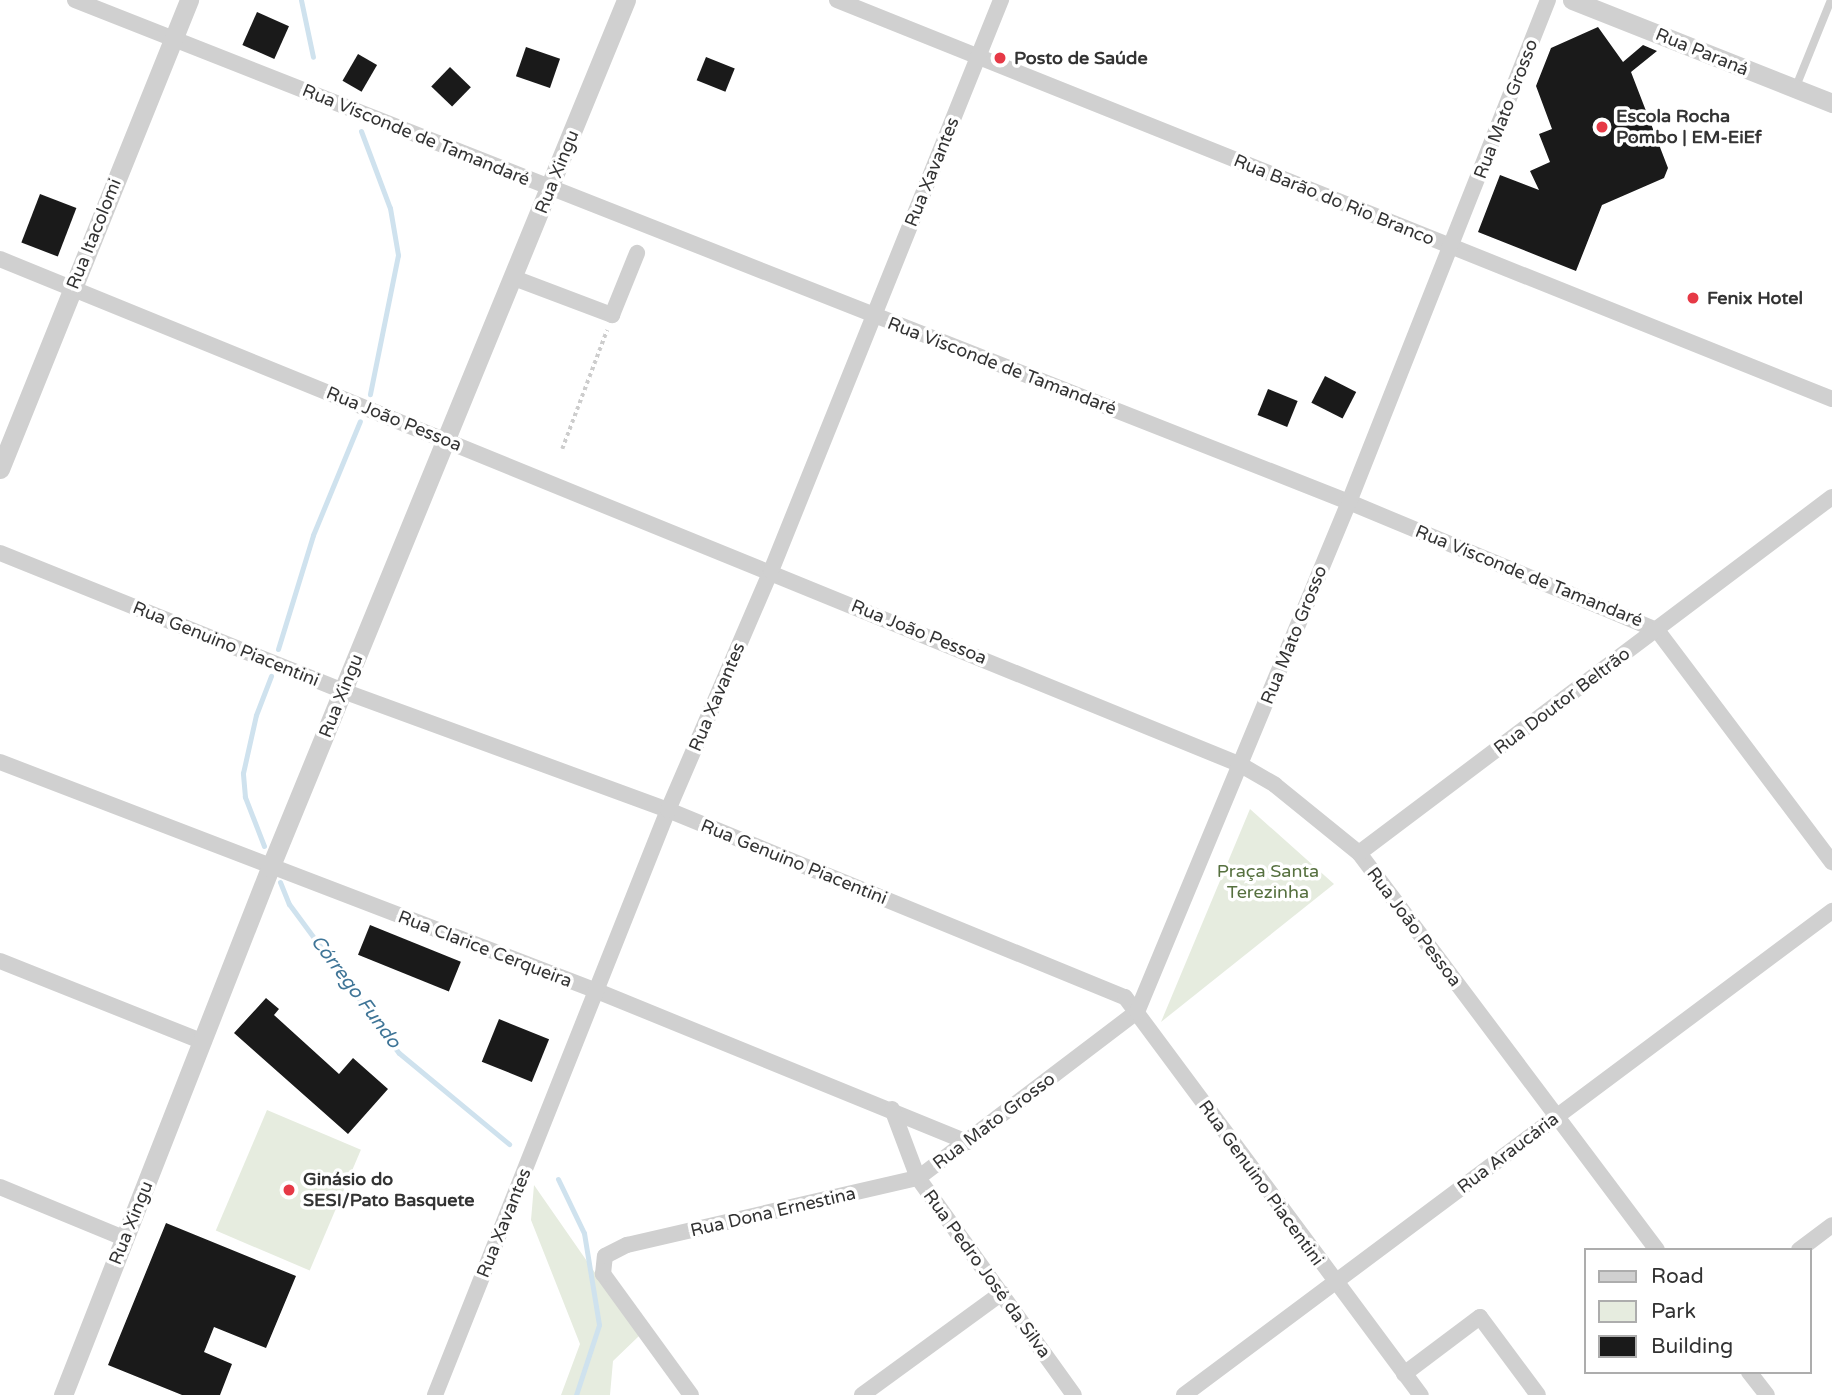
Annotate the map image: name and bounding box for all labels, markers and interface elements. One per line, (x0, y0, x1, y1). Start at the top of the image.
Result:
street label: Rua Paraná (1652, 24, 1752, 80)
street label: Rua Mato Grosso (1469, 36, 1543, 182)
place label: Posto de Saúde (1014, 47, 1148, 69)
marker: Posto de Saúde (992, 50, 1008, 66)
street label: Rua Visconde de Tamandaré (299, 79, 533, 191)
place label: Escola Rocha Pombo | EM-EiEf (1616, 106, 1762, 148)
street label: Rua Xavantes (900, 114, 964, 230)
marker: Escola Rocha Pombo | EM-EiEf (1594, 119, 1610, 135)
street label: Rua Xingu (530, 127, 584, 217)
street label: Rua Barão do Rio Branco (1231, 150, 1437, 250)
street label: Rua Itacolomi (62, 176, 126, 292)
place label: Fenix Hotel (1707, 287, 1803, 309)
marker: Fenix Hotel (1685, 290, 1701, 306)
street label: Rua Visconde de Tamandaré (885, 312, 1119, 420)
street label: Rua João Pessoa (323, 382, 465, 456)
street label: Rua Visconde de Tamandaré (1412, 520, 1646, 632)
street label: Rua Mato Grosso (1256, 563, 1332, 707)
street label: Rua João Pessoa (848, 595, 990, 669)
street label: Rua Genuino Piacentini (130, 597, 322, 691)
street label: Rua Xavantes (684, 639, 750, 755)
street label: Rua Doutor Beltrão (1490, 643, 1634, 759)
street label: Rua Xingu (314, 651, 368, 741)
street label: Rua Genuino Piacentini (698, 815, 890, 909)
park label: Praça Santa Terezinha (1217, 861, 1319, 903)
street label: Rua João Pessoa (1362, 863, 1466, 991)
street label: Rua Clarice Cerqueira (395, 906, 575, 992)
water label: Córrego Fundo (305, 931, 405, 1053)
street label: Rua Mato Grosso (929, 1068, 1059, 1174)
street label: Rua Genuino Piacentini (1194, 1096, 1328, 1270)
street label: Rua Araucária (1453, 1108, 1563, 1198)
street label: Rua Xavantes (472, 1165, 536, 1281)
place label: Ginásio do SESI/Pato Basquete (303, 1169, 474, 1212)
street label: Rua Xingu (104, 1178, 158, 1268)
marker: Ginásio do SESI/Pato Basquete (281, 1182, 297, 1198)
street label: Rua Dona Ernestina (688, 1182, 858, 1242)
street label: Rua Pedro José da Silva (919, 1186, 1055, 1362)
legend (1584, 1248, 1811, 1374)
text: Road (1651, 1264, 1704, 1289)
text: Park (1651, 1299, 1696, 1324)
text: Building (1651, 1334, 1733, 1359)

